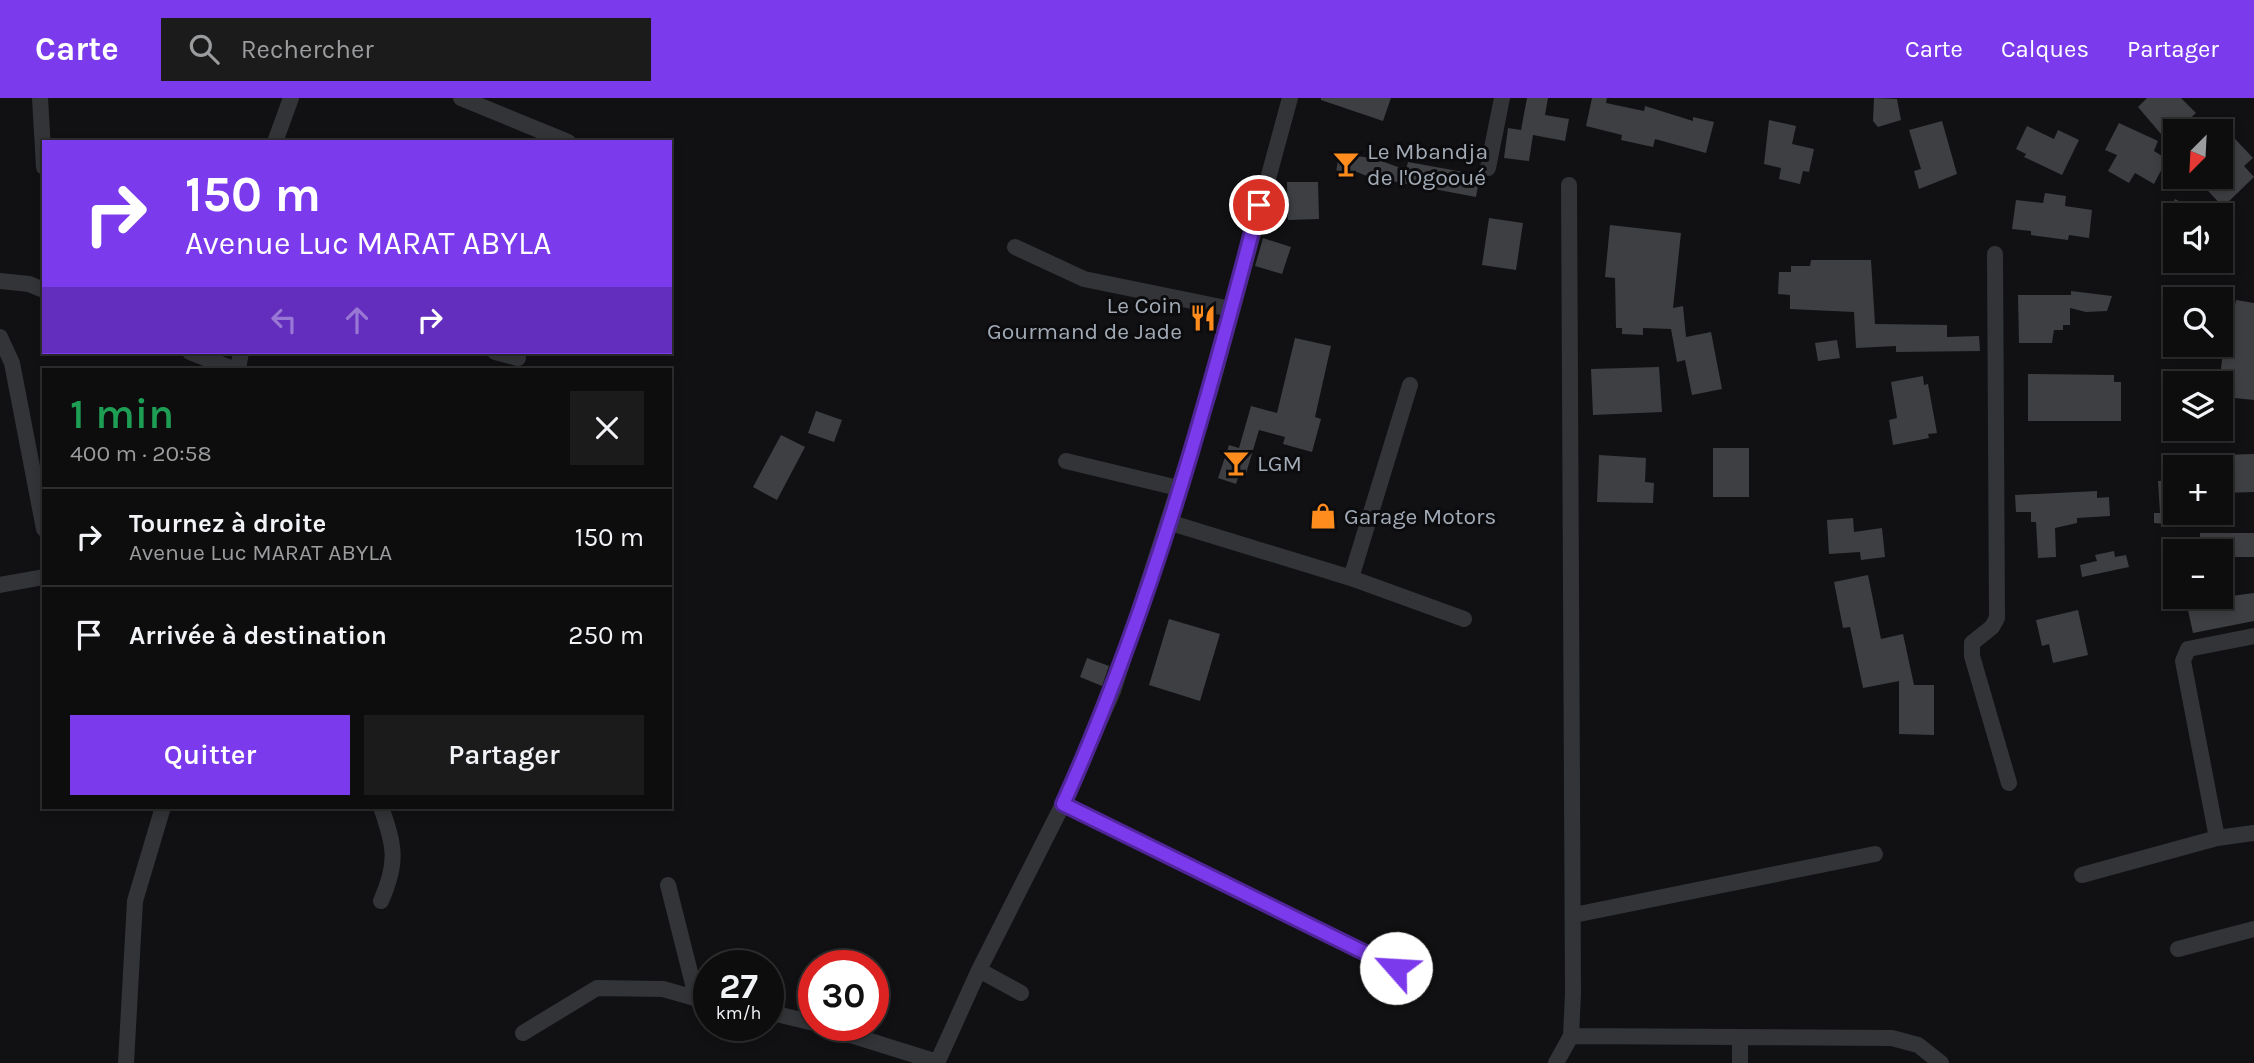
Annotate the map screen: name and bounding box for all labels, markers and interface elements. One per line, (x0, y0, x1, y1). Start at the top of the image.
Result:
search box (161, 18, 651, 81)
text: Carte (35, 30, 119, 68)
icon: search (185, 30, 223, 68)
text: Rechercher (241, 34, 374, 65)
text: Carte (1905, 35, 1963, 63)
text: Calques (2001, 35, 2089, 63)
text: Partager (2127, 35, 2219, 63)
north arrow (2163, 119, 2233, 189)
map controls (2163, 119, 2233, 609)
place label: Le Mbandja de l'Ogooué (1367, 138, 1488, 191)
bar icon: Le Mbandja de l'Ogooué (1331, 149, 1361, 179)
text: 150 m (185, 166, 321, 223)
icon: right (70, 168, 161, 259)
pin (1229, 175, 1289, 235)
icon: arrive (1240, 186, 1278, 224)
button: sound (2163, 203, 2233, 273)
text: Avenue Luc MARAT ABYLA (185, 225, 551, 262)
button: search (2163, 287, 2233, 357)
place label: Le Coin Gourmand de Jade (987, 292, 1182, 345)
icon: left (265, 301, 303, 339)
icon: ahead (338, 301, 376, 339)
icon: right (411, 301, 449, 339)
restaurant icon: Le Coin Gourmand de Jade (1188, 303, 1218, 333)
button: layers (2163, 371, 2233, 441)
text: 1 min (70, 389, 174, 439)
button: close (570, 391, 644, 465)
text: 400 m · 20:58 (70, 440, 212, 467)
bar icon: LGM (1221, 448, 1251, 478)
place label: LGM (1257, 450, 1302, 477)
button: + (2163, 455, 2233, 525)
shop icon: Garage Motors (1308, 501, 1338, 531)
place label: Garage Motors (1344, 503, 1496, 530)
text: Tournez à droite (129, 508, 326, 539)
icon: right (70, 518, 108, 556)
text: 150 m (575, 522, 644, 553)
text: Avenue Luc MARAT ABYLA (129, 539, 392, 566)
button: − (2163, 539, 2233, 609)
icon: arrive (70, 616, 108, 654)
text: Arrivée à destination (129, 620, 387, 651)
text: 250 m (568, 620, 644, 651)
button: Quitter (70, 715, 350, 795)
button: Partager (364, 715, 644, 795)
position arrow (1359, 931, 1433, 1005)
speed limit sign: 30 (798, 950, 889, 1041)
text: 27 (719, 966, 758, 1007)
text: km/h (716, 1002, 761, 1024)

